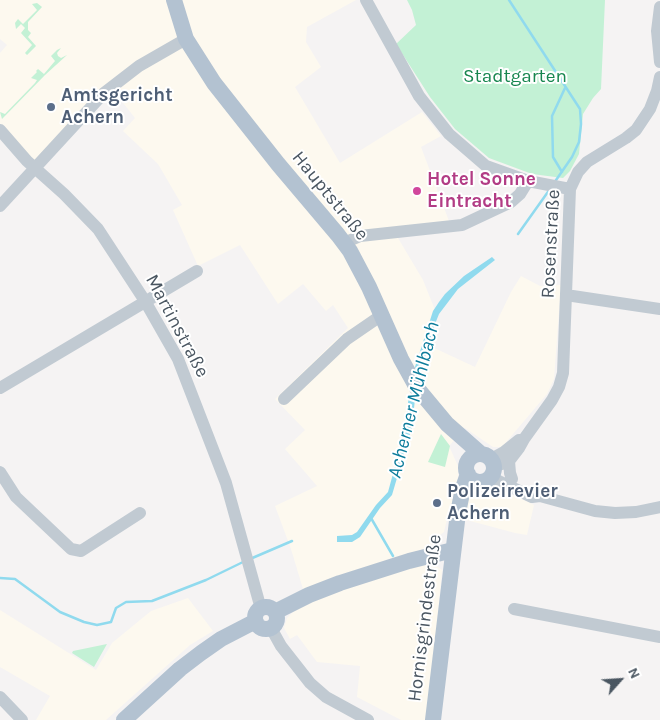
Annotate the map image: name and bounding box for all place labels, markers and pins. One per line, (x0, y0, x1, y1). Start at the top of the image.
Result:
place label: Amtsgericht Achern (61, 85, 173, 129)
marker: Amtsgericht Achern (45, 101, 57, 113)
place label: Hotel Sonne Eintracht (427, 169, 536, 213)
marker: Hotel Sonne Eintracht (411, 185, 423, 197)
place label: Polizeirevier Achern (447, 481, 558, 525)
marker: Polizeirevier Achern (431, 497, 443, 509)

